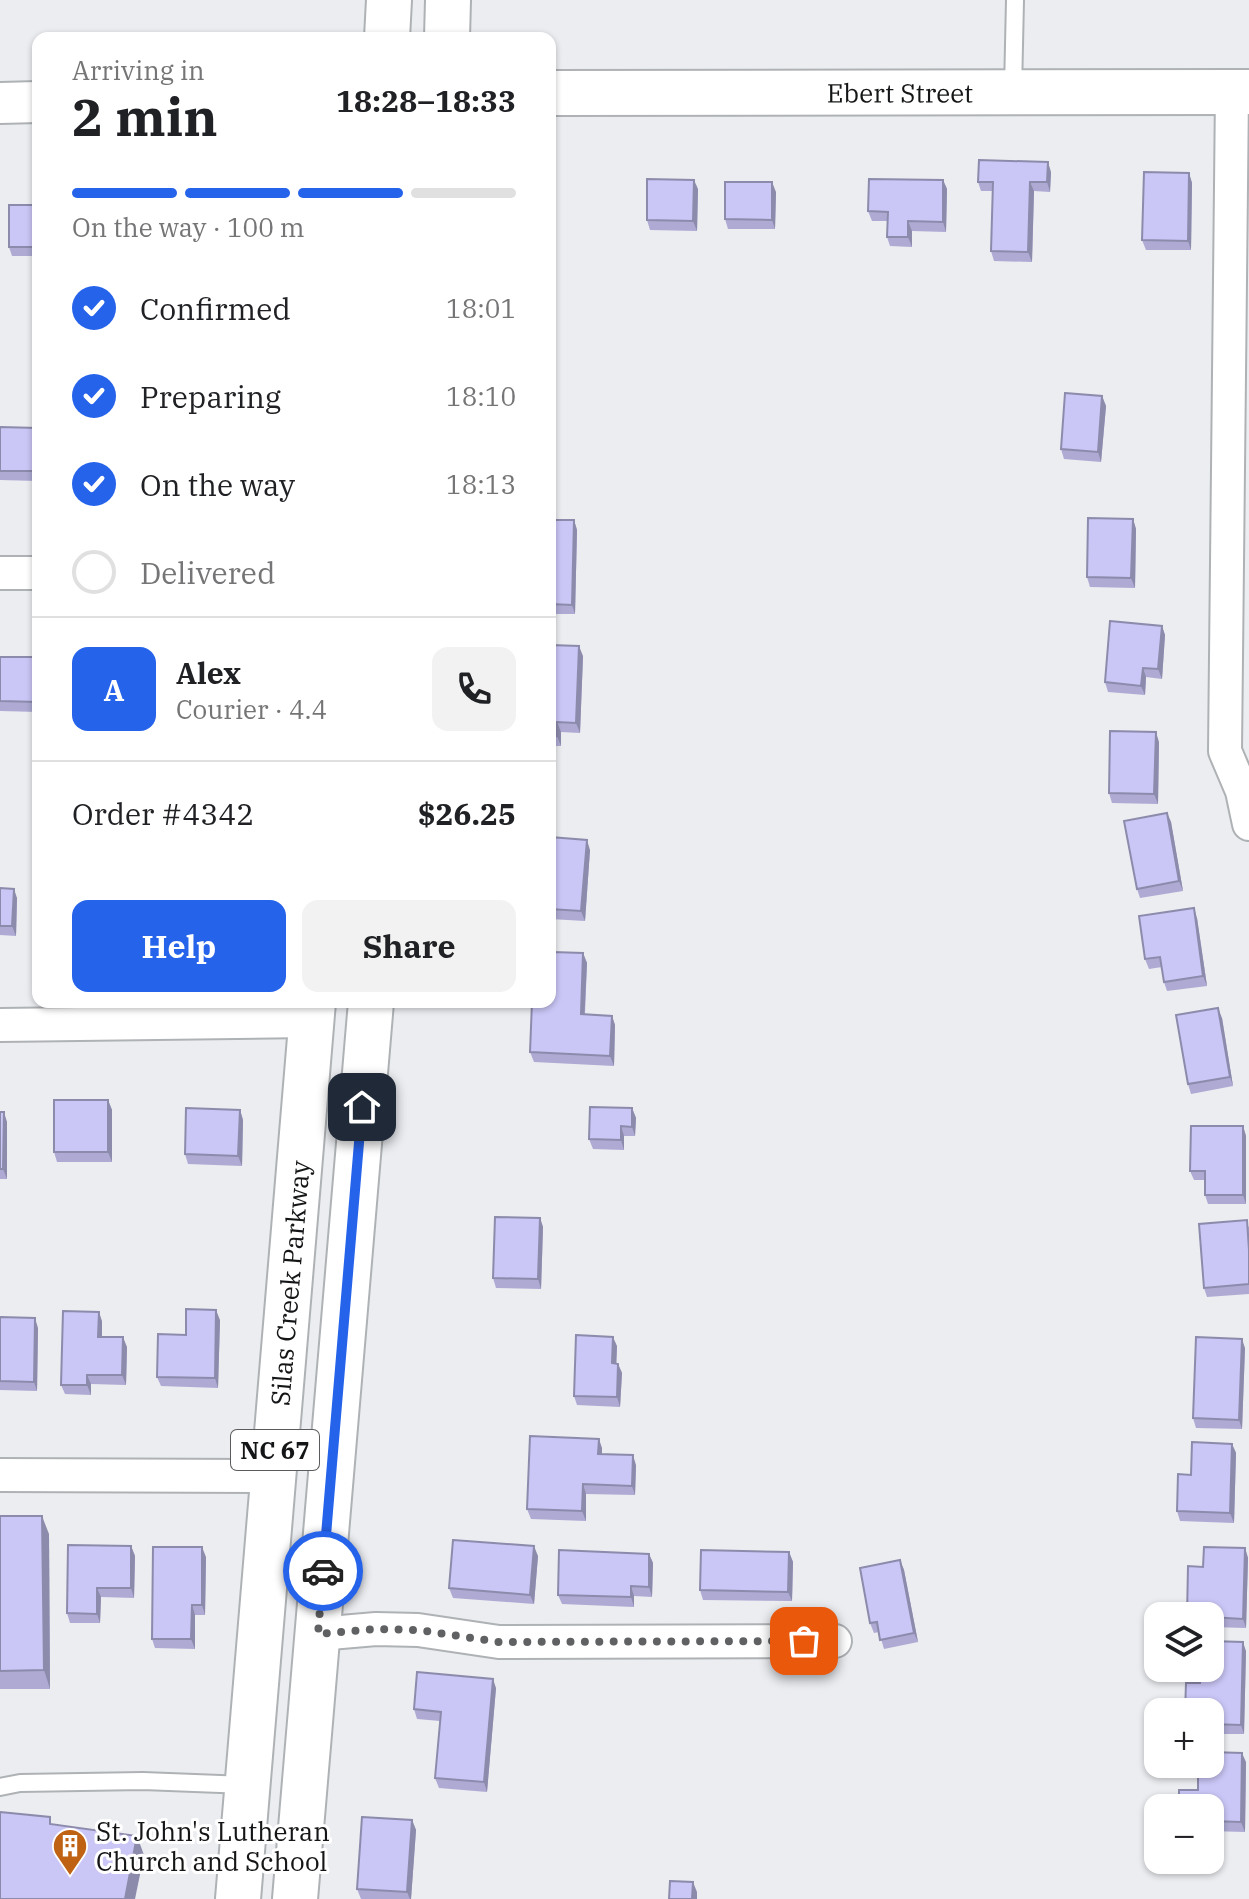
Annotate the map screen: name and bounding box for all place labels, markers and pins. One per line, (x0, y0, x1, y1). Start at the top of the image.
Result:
pin (328, 1073, 396, 1141)
pin (770, 1607, 838, 1675)
place label: St. John's Lutheran Church and School (96, 1814, 330, 1878)
building icon: St. John's Lutheran Church and School (51, 1827, 89, 1877)

